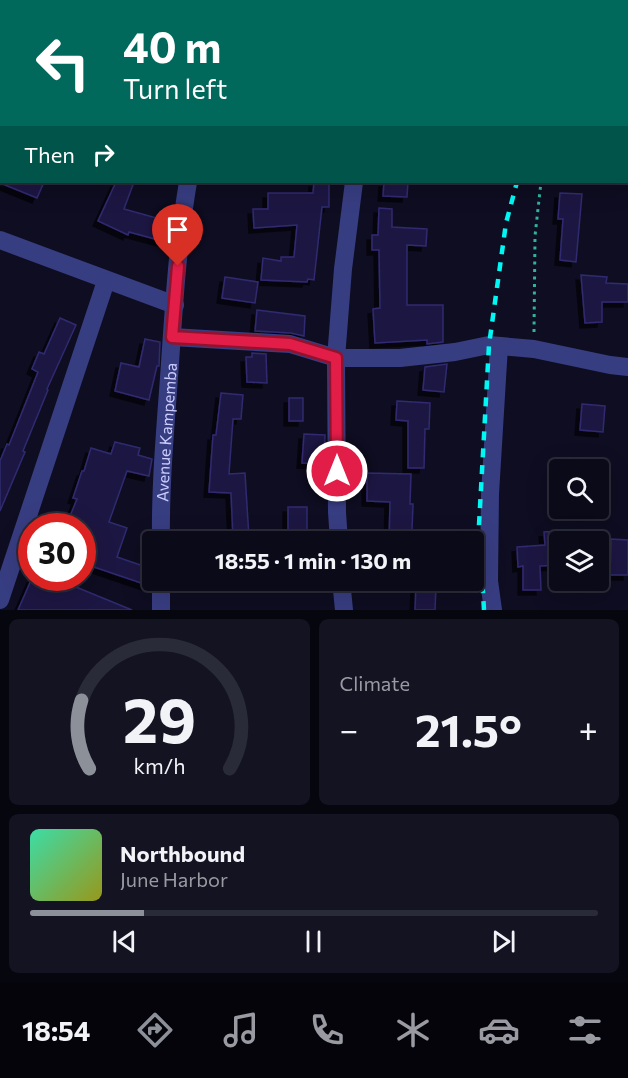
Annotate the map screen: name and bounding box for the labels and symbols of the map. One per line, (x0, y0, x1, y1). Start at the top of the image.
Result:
pin (152, 204, 203, 266)
street label: Avenue Kampemba (152, 362, 180, 502)
position arrow (305, 439, 369, 503)
speed limit sign: 30 (18, 513, 96, 591)

